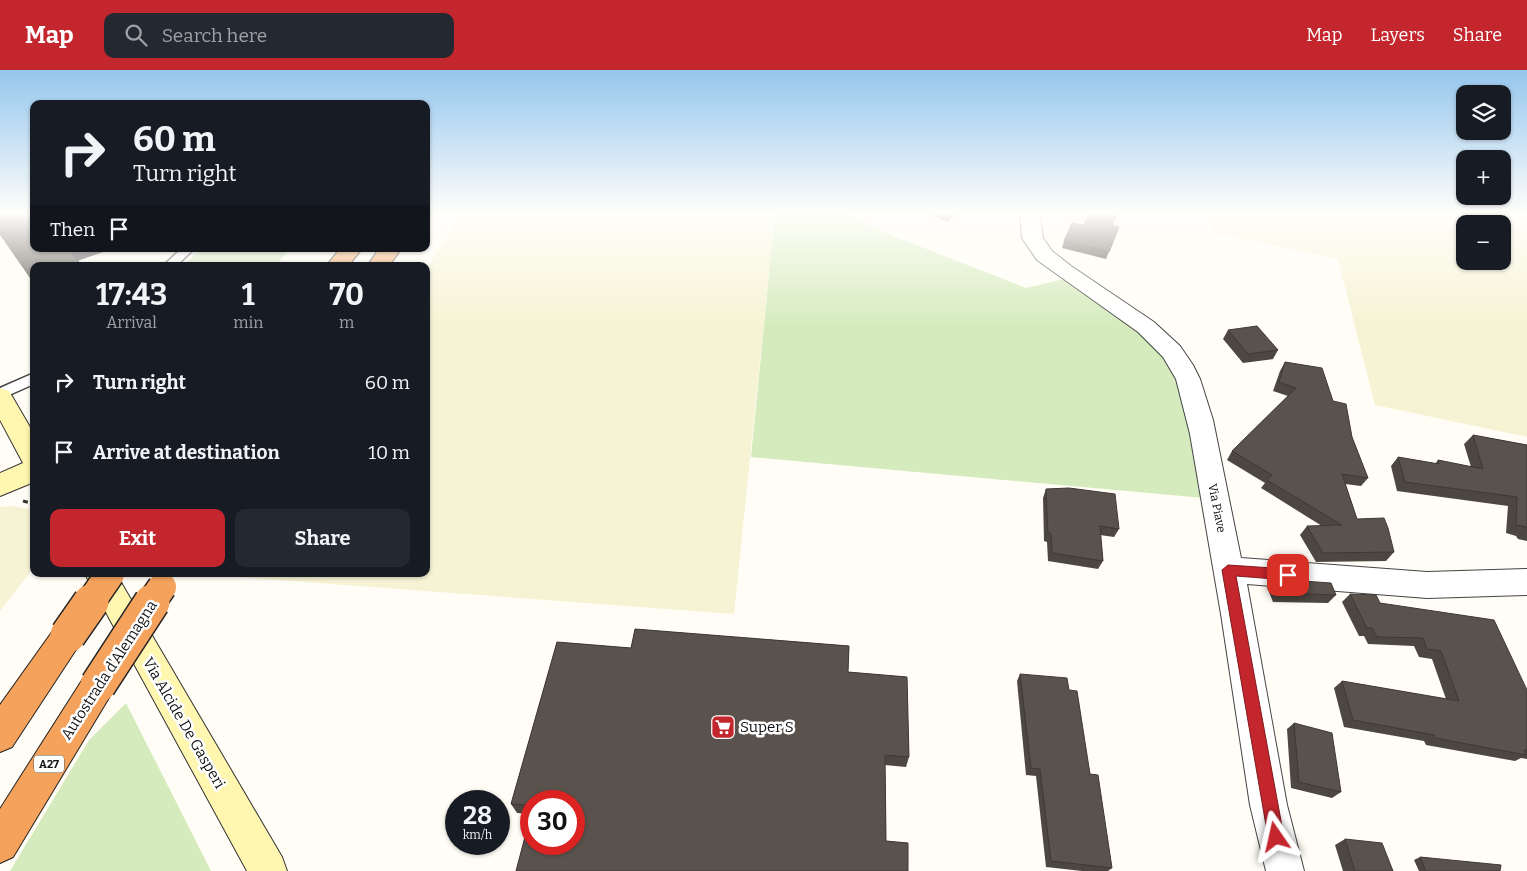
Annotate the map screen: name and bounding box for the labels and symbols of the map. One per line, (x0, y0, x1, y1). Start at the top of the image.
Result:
street label: Via Piave (1205, 482, 1229, 534)
pin (1267, 554, 1309, 596)
street label: Autostrada d'Alemagna (57, 597, 161, 743)
street label: Via Alcide De Gasperi (139, 654, 229, 792)
supermarket icon: Super S (710, 714, 736, 740)
place label: Super S (740, 718, 794, 736)
road number: A27 (34, 756, 64, 772)
speed limit sign: 30 (520, 790, 585, 855)
position arrow (1249, 810, 1301, 862)

